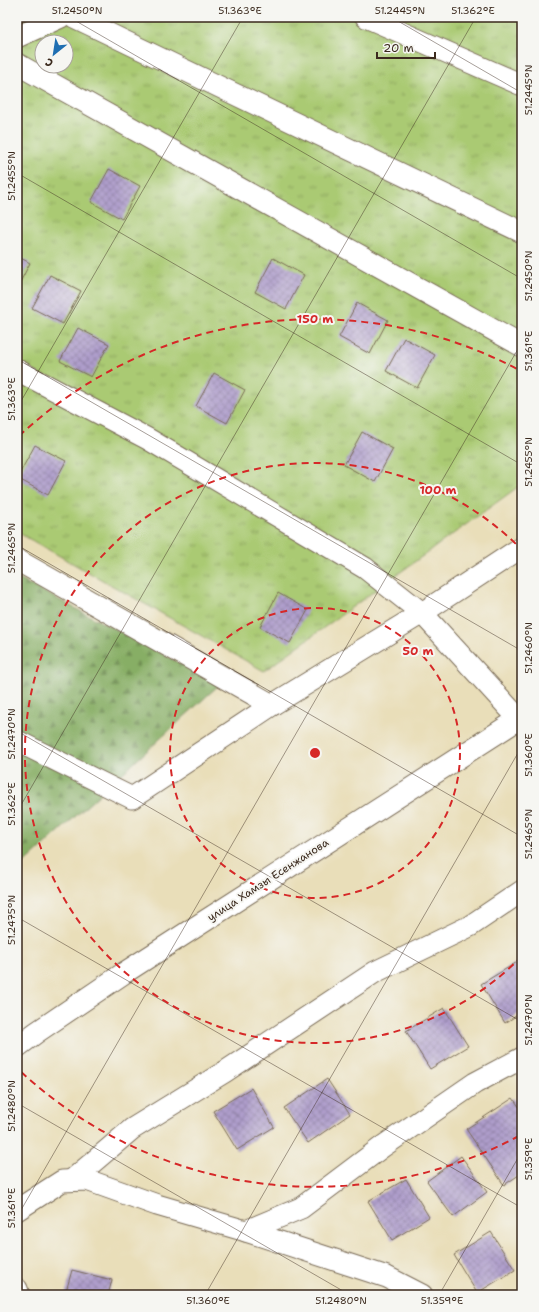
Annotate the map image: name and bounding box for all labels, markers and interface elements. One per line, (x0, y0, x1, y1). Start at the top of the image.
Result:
text: 51.2450°N (52, 4, 102, 17)
text: 51.363°E (218, 4, 262, 17)
text: 51.2445°N (375, 4, 425, 17)
text: 51.362°E (451, 4, 495, 17)
north arrow (34, 34, 74, 74)
scale bar (377, 34, 435, 60)
text: 20 m (383, 40, 414, 56)
text: С (42, 54, 56, 70)
text: 51.2445°N (522, 65, 535, 115)
text: 51.2455°N (5, 151, 18, 201)
text: 51.2450°N (522, 251, 535, 301)
text: 150 m (297, 311, 333, 327)
text: 51.361°E (522, 331, 535, 371)
text: 51.363°E (5, 377, 18, 421)
text: 51.2455°N (522, 437, 535, 487)
text: 100 m (420, 482, 457, 498)
text: 51.2465°N (5, 523, 18, 573)
text: 51.2460°N (522, 622, 535, 674)
text: 50 m (403, 643, 434, 659)
text: 51.2470°N (5, 708, 18, 760)
text: 51.360°E (522, 733, 535, 777)
centre of rings (308, 746, 322, 760)
text: 51.362°E (5, 782, 18, 826)
text: 51.2465°N (522, 809, 535, 859)
street label: улица Хамзы Есенжанова (204, 835, 332, 925)
text: 51.2475°N (5, 895, 18, 945)
text: 51.2470°N (522, 994, 535, 1046)
text: 51.2480°N (5, 1080, 18, 1132)
text: 51.359°E (522, 1138, 535, 1180)
text: 51.361°E (5, 1188, 18, 1228)
text: 51.360°E (186, 1294, 230, 1307)
text: 51.2480°N (315, 1294, 367, 1307)
text: 51.359°E (421, 1294, 463, 1307)

